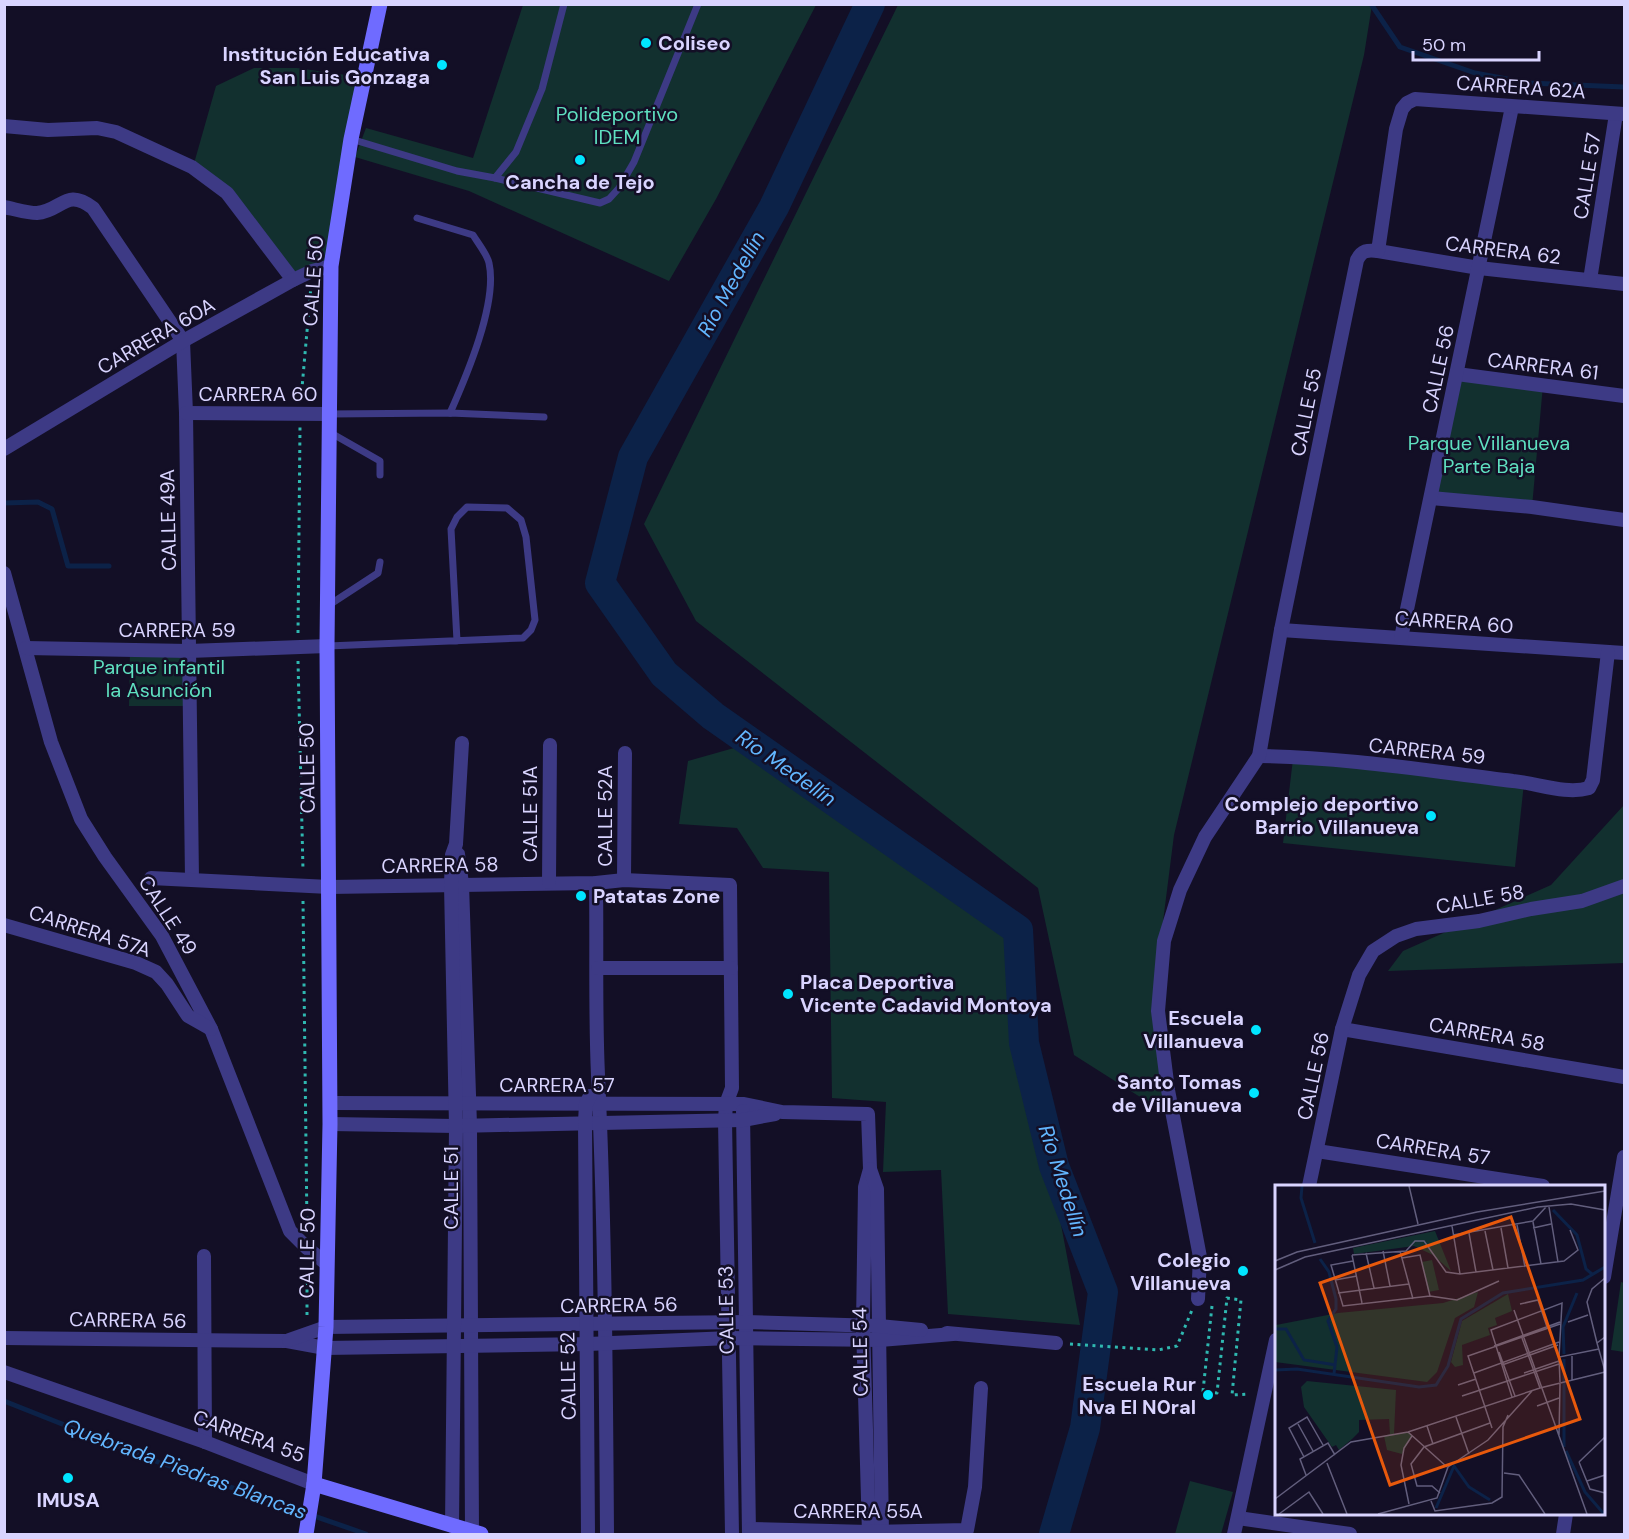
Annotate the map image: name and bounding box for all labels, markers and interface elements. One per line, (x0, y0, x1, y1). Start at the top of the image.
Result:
scale bar (1413, 24, 1539, 62)
place label: Coliseo (658, 30, 731, 56)
text: 50 m (1422, 33, 1466, 57)
marker: Coliseo (639, 36, 653, 50)
place label: Institución Educativa San Luis Gonzaga (223, 41, 430, 90)
marker: Institución Educativa San Luis Gonzaga (435, 58, 449, 72)
street label: CARRERA 62A (1455, 70, 1587, 104)
park label: Polideportivo IDEM (556, 101, 678, 150)
street label: CALLE 57 (1567, 131, 1607, 221)
marker: Cancha de Tejo (573, 153, 587, 167)
place label: Cancha de Tejo (505, 169, 655, 195)
water label: Río Medellín (691, 226, 771, 342)
street label: CARRERA 62 (1444, 230, 1562, 270)
street label: CALLE 50 (297, 235, 329, 327)
street label: CARRERA 60A (93, 292, 219, 380)
street label: CALLE 56 (1416, 322, 1460, 416)
street label: CARRERA 61 (1486, 346, 1600, 386)
street label: CALLE 55 (1285, 366, 1327, 458)
street label: CARRERA 60 (198, 381, 318, 407)
park label: Parque Villanueva Parte Baja (1408, 430, 1570, 479)
street label: CALLE 49A (154, 469, 182, 571)
street label: CARRERA 60 (1394, 605, 1514, 639)
street label: CARRERA 59 (119, 617, 236, 643)
park label: Parque infantil la Asunción (93, 654, 225, 703)
street label: CALLE 50 (293, 722, 321, 814)
water label: Río Medellín (730, 723, 842, 813)
street label: CARRERA 59 (1367, 732, 1487, 770)
street label: CALLE 52A (592, 765, 618, 867)
street label: CALLE 51A (517, 766, 543, 862)
place label: Complejo deportivo Barrio Villanueva (1225, 791, 1419, 840)
marker: Complejo deportivo Barrio Villanueva (1424, 809, 1438, 823)
street label: CARRERA 58 (381, 851, 499, 879)
street label: CALLE 49 (133, 870, 203, 960)
street label: CALLE 58 (1434, 878, 1526, 920)
place label: Patatas Zone (593, 883, 720, 909)
marker: Patatas Zone (574, 889, 588, 903)
street label: CARRERA 57A (26, 899, 154, 963)
place label: Placa Deportiva Vicente Cadavid Montoya (800, 969, 1052, 1018)
marker: Placa Deportiva Vicente Cadavid Montoya (781, 987, 795, 1001)
place label: Escuela Villanueva (1143, 1005, 1244, 1054)
street label: CARRERA 58 (1427, 1011, 1547, 1057)
marker: Escuela Villanueva (1249, 1023, 1263, 1037)
street label: CALLE 56 (1291, 1029, 1335, 1123)
place label: Santo Tomas de Villanueva (1111, 1069, 1242, 1118)
street label: CARRERA 57 (499, 1072, 615, 1098)
marker: Santo Tomas de Villanueva (1247, 1086, 1261, 1100)
water label: Río Medellín (1032, 1121, 1094, 1241)
street label: CARRERA 57 (1374, 1127, 1492, 1171)
street label: CALLE 51 (438, 1146, 464, 1230)
inset map (1275, 1185, 1605, 1515)
street label: CALLE 50 (293, 1207, 321, 1299)
place label: Colegio Villanueva (1130, 1247, 1231, 1296)
marker: Colegio Villanueva (1236, 1264, 1250, 1278)
street label: CALLE 53 (712, 1265, 740, 1355)
street label: CARRERA 56 (560, 1291, 678, 1319)
street label: CARRERA 56 (69, 1306, 187, 1334)
street label: CALLE 54 (846, 1307, 874, 1397)
street label: CALLE 52 (554, 1332, 582, 1420)
place label: Escuela Rur Nva El N0ral (1079, 1371, 1196, 1420)
marker: Escuela Rur Nva El N0ral (1201, 1388, 1215, 1402)
street label: CARRERA 55 (189, 1404, 309, 1468)
water label: Quebrada Piedras Blancas (59, 1412, 311, 1526)
marker: IMUSA (61, 1471, 75, 1485)
place label: IMUSA (36, 1487, 100, 1513)
street label: CARRERA 55A (793, 1498, 923, 1524)

